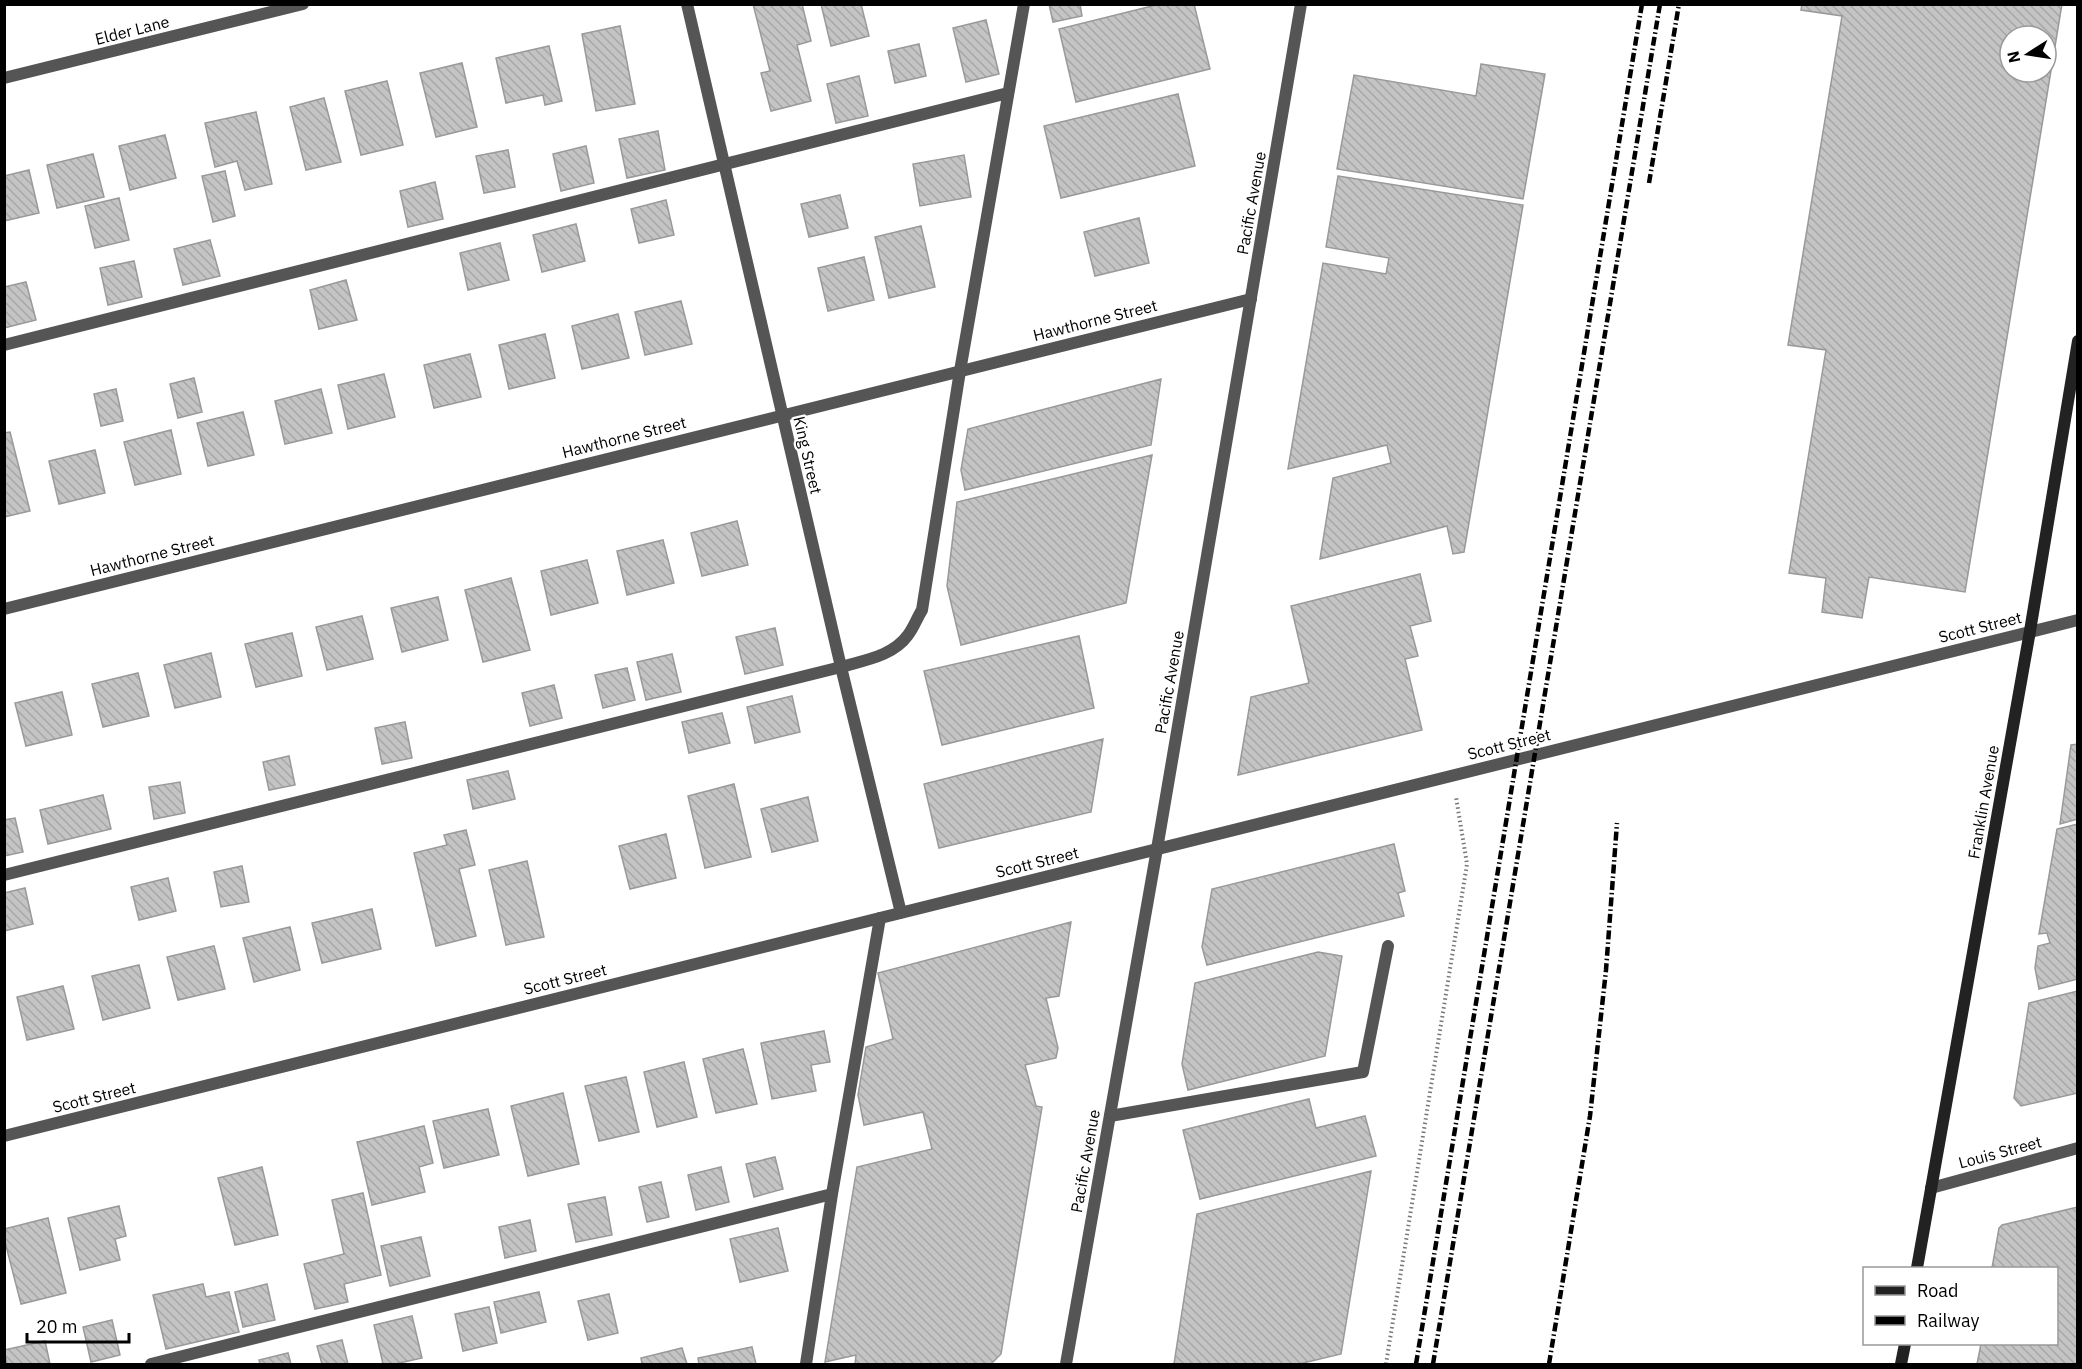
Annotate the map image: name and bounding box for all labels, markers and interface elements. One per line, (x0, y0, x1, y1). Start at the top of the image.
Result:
street label: Elder Lane (93, 11, 171, 49)
north arrow (1998, 24, 2058, 84)
text: N (2002, 49, 2024, 65)
street label: Pacific Avenue (1232, 150, 1270, 256)
street label: Hawthorne Street (1031, 295, 1159, 345)
street label: Hawthorne Street (560, 412, 688, 462)
street label: King Street (789, 414, 827, 496)
street label: Hawthorne Street (88, 530, 216, 580)
street label: Scott Street (1936, 607, 2024, 647)
street label: Pacific Avenue (1150, 629, 1188, 735)
street label: Scott Street (1465, 724, 1553, 764)
street label: Franklin Avenue (1963, 743, 2003, 860)
street label: Scott Street (993, 842, 1081, 882)
street label: Scott Street (521, 959, 609, 999)
street label: Scott Street (50, 1077, 138, 1117)
street label: Pacific Avenue (1066, 1108, 1104, 1214)
street label: Louis Street (1956, 1131, 2044, 1173)
legend (1863, 1267, 2058, 1345)
text: Road (1917, 1279, 1958, 1302)
scale bar (27, 1306, 129, 1344)
text: Railway (1917, 1309, 1979, 1332)
text: 20 m (36, 1315, 78, 1338)

